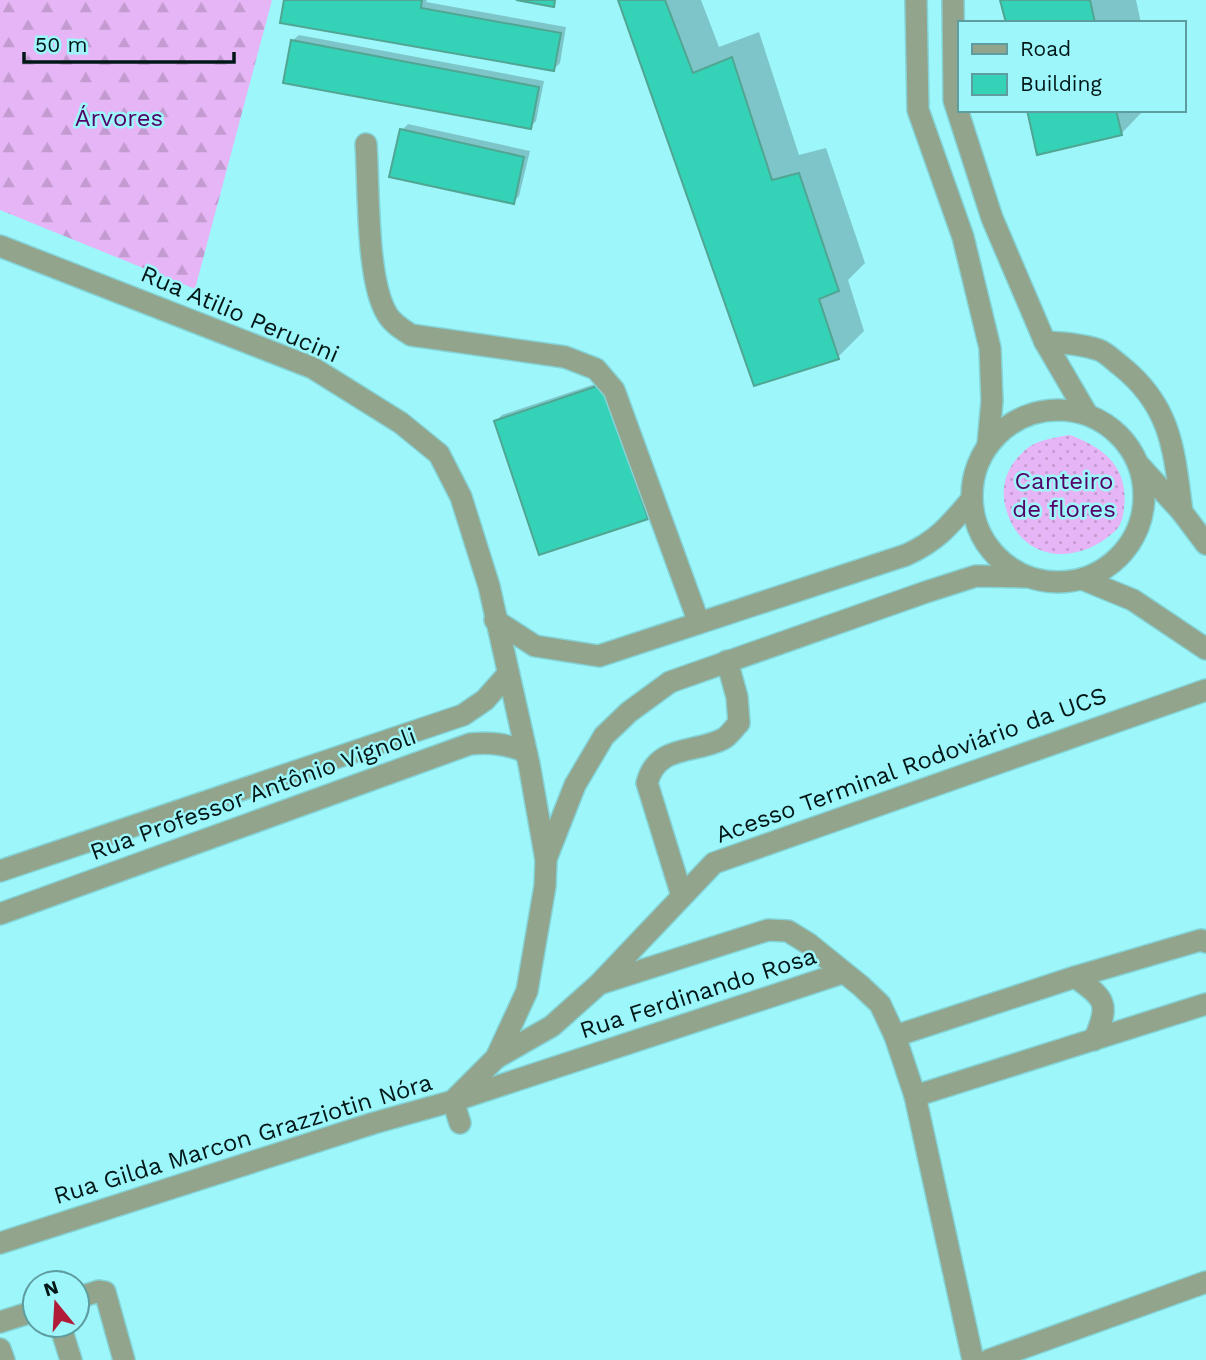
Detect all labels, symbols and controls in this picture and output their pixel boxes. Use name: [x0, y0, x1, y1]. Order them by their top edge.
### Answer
scale bar: [24, 21, 234, 65]
legend: [958, 21, 1185, 112]
text: 50 m: [35, 32, 87, 57]
text: Road: [1020, 36, 1071, 61]
text: Building: [1020, 71, 1102, 96]
park label: Árvores: [75, 104, 163, 132]
street label: Rua Atilio Perucini: [137, 260, 343, 368]
park label: Canteiro de flores: [1012, 467, 1116, 523]
street label: Acesso Terminal Rodoviário da UCS: [712, 681, 1110, 849]
street label: Rua Professor Antônio Vignoli: [86, 722, 420, 866]
street label: Rua Ferdinando Rosa: [576, 942, 820, 1044]
street label: Rua Gilda Marcon Grazziotin Nóra: [50, 1068, 436, 1210]
north arrow: [21, 1269, 91, 1339]
text: N: [41, 1275, 61, 1301]

